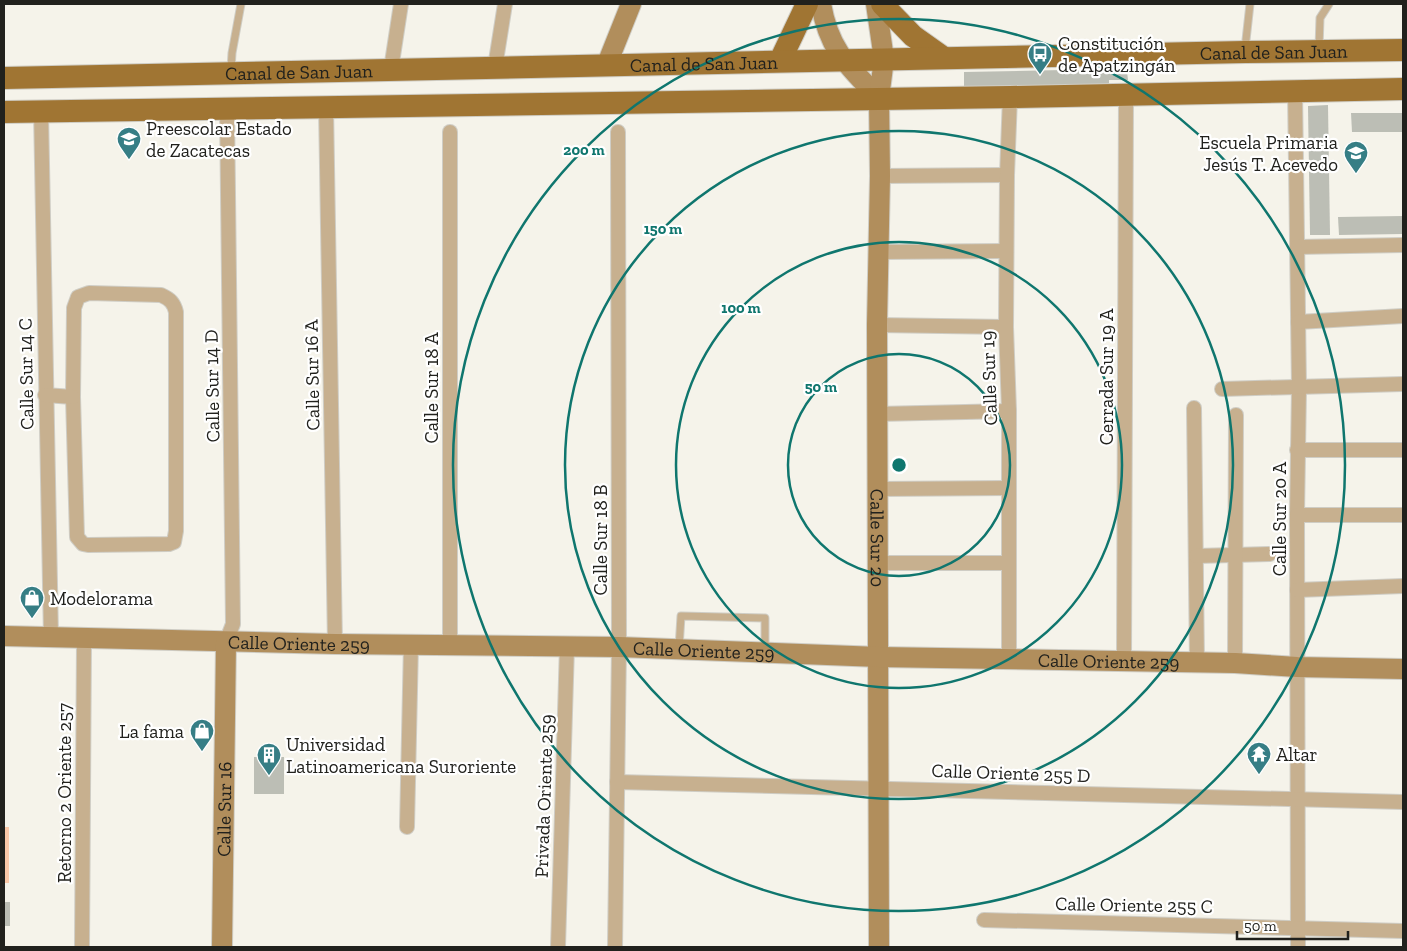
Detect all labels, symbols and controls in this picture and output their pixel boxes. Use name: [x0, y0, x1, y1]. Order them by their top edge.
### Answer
place label: Constitución de Apatzingán: [1058, 32, 1176, 77]
street label: Canal de San Juan: [1200, 39, 1348, 64]
bus stop icon: Constitución de Apatzingán: [1027, 41, 1053, 75]
street label: Canal de San Juan: [630, 50, 778, 76]
street label: Canal de San Juan: [225, 59, 373, 85]
place label: Preescolar Estado de Zacatecas: [146, 117, 292, 162]
school or university icon: Preescolar Estado de Zacatecas: [116, 126, 142, 160]
place label: Escuela Primaria Jesús T. Acevedo: [1199, 131, 1338, 176]
school or university icon: Escuela Primaria Jesús T. Acevedo: [1343, 140, 1369, 174]
text: 200 m: [563, 141, 605, 159]
text: 150 m: [644, 220, 682, 238]
text: 100 m: [721, 299, 761, 317]
street label: Cerrada Sur 19 A: [1095, 308, 1118, 445]
street label: Calle Sur 14 C: [14, 318, 38, 430]
street label: Calle Sur 16 A: [300, 319, 324, 431]
street label: Calle Sur 14 D: [200, 329, 224, 443]
street label: Calle Sur 19: [976, 330, 1002, 426]
street label: Calle Sur 18 A: [420, 332, 443, 444]
text: 50 m: [805, 378, 837, 396]
centre of rings: [890, 456, 908, 474]
street label: Calle Sur 20 A: [1268, 461, 1291, 576]
street label: Calle Sur 18 B: [589, 485, 612, 595]
street label: Calle Sur 20: [866, 489, 889, 587]
shop icon: Modelorama: [19, 585, 45, 619]
place label: Modelorama: [50, 587, 153, 610]
street label: Calle Oriente 259: [228, 630, 370, 656]
street label: Calle Oriente 259: [633, 636, 775, 664]
street label: Calle Oriente 259: [1038, 648, 1180, 674]
street label: Retorno 2 Oriente 257: [53, 703, 76, 883]
street label: Privada Oriente 259: [530, 714, 558, 878]
shop icon: La fama: [189, 718, 215, 752]
place label: La fama: [119, 720, 184, 743]
place label: Universidad Latinoamericana Suroriente: [286, 733, 516, 778]
temple icon: Altar: [1246, 741, 1272, 775]
building icon: Universidad Latinoamericana Suroriente: [256, 742, 282, 776]
place label: Altar: [1276, 743, 1318, 766]
street label: Calle Oriente 255 D: [931, 759, 1091, 787]
street label: Calle Sur 16: [212, 761, 236, 857]
street label: Calle Oriente 255 C: [1055, 892, 1213, 918]
scale bar: [1237, 908, 1348, 940]
text: 50 m: [1244, 917, 1277, 935]

